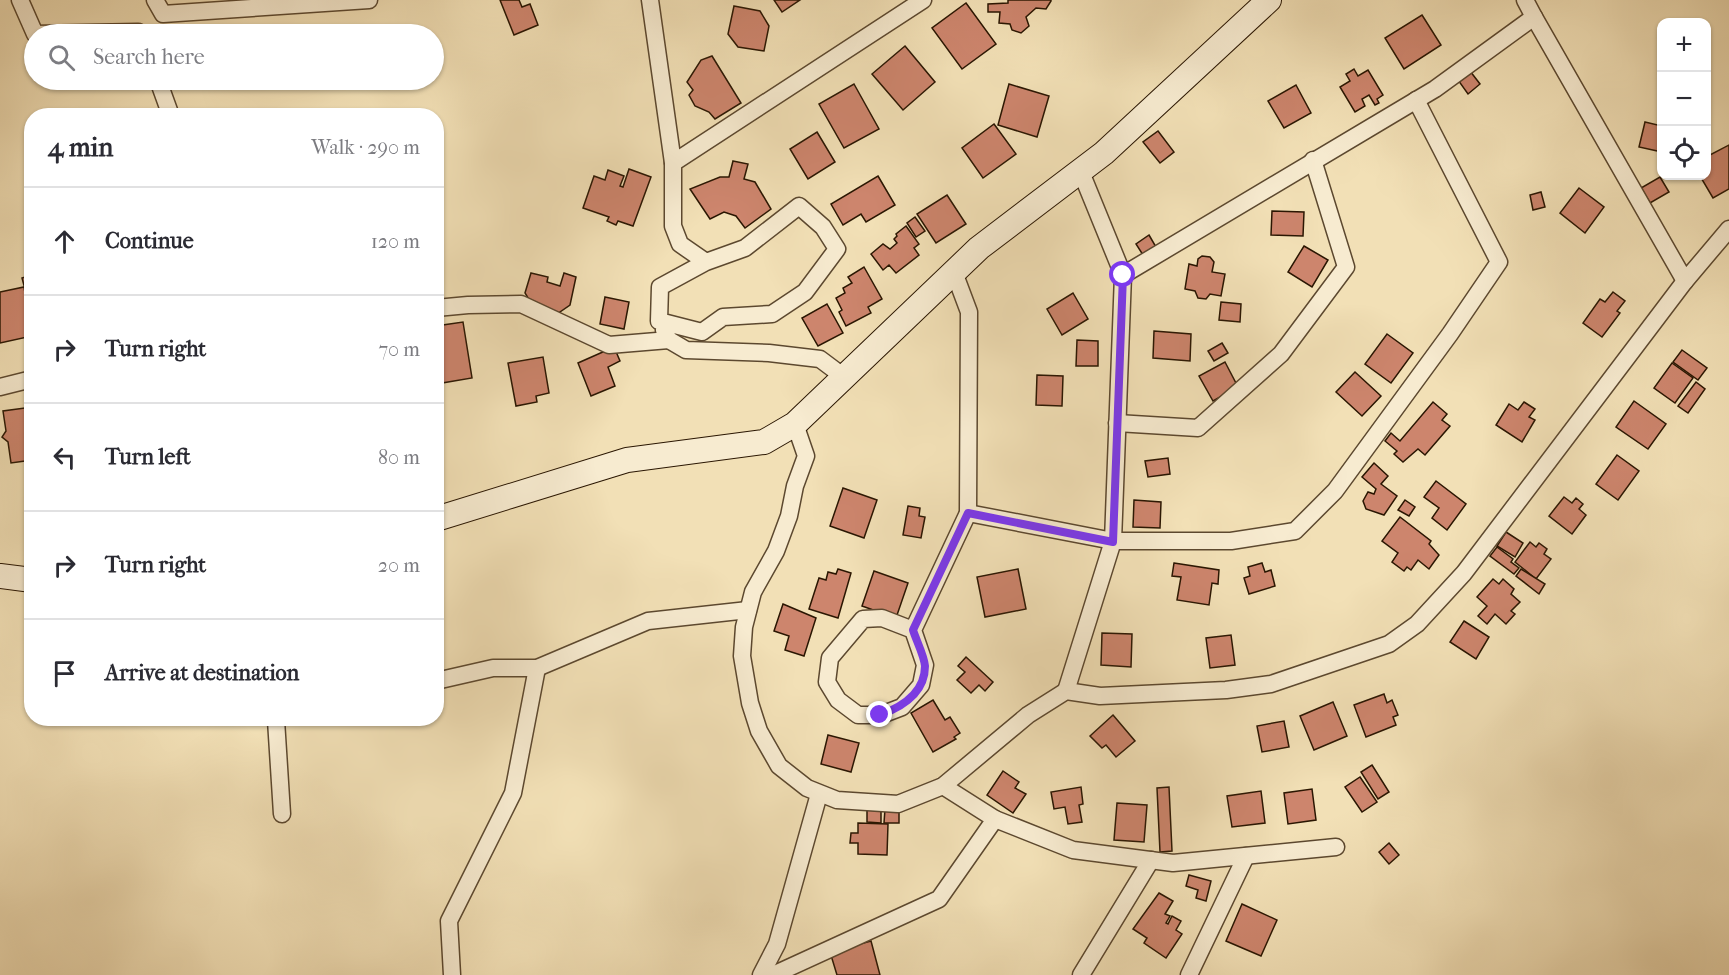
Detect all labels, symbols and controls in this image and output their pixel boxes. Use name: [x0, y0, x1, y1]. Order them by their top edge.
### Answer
map controls: [1657, 18, 1711, 180]
button: +: [1657, 18, 1711, 72]
search box: [24, 24, 444, 90]
icon: search: [45, 41, 78, 74]
text: Search here: [93, 44, 205, 70]
button: −: [1657, 72, 1711, 126]
button: locate: [1657, 126, 1711, 180]
text: 4 min: [48, 132, 113, 163]
text: Walk · 290 m: [311, 136, 420, 159]
icon: ahead: [48, 225, 81, 258]
text: Continue: [105, 228, 194, 254]
text: 120 m: [371, 230, 420, 253]
route start: [1109, 261, 1135, 287]
icon: right: [48, 333, 81, 366]
text: Turn right: [105, 336, 206, 362]
text: 70 m: [378, 338, 420, 361]
icon: left: [48, 441, 81, 474]
text: Turn left: [105, 444, 191, 470]
text: 80 m: [378, 446, 420, 469]
icon: right: [48, 549, 81, 582]
text: Turn right: [105, 552, 206, 578]
text: 20 m: [378, 554, 420, 577]
icon: arrive: [48, 657, 81, 690]
text: Arrive at destination: [105, 660, 299, 686]
route end: [866, 701, 892, 727]

